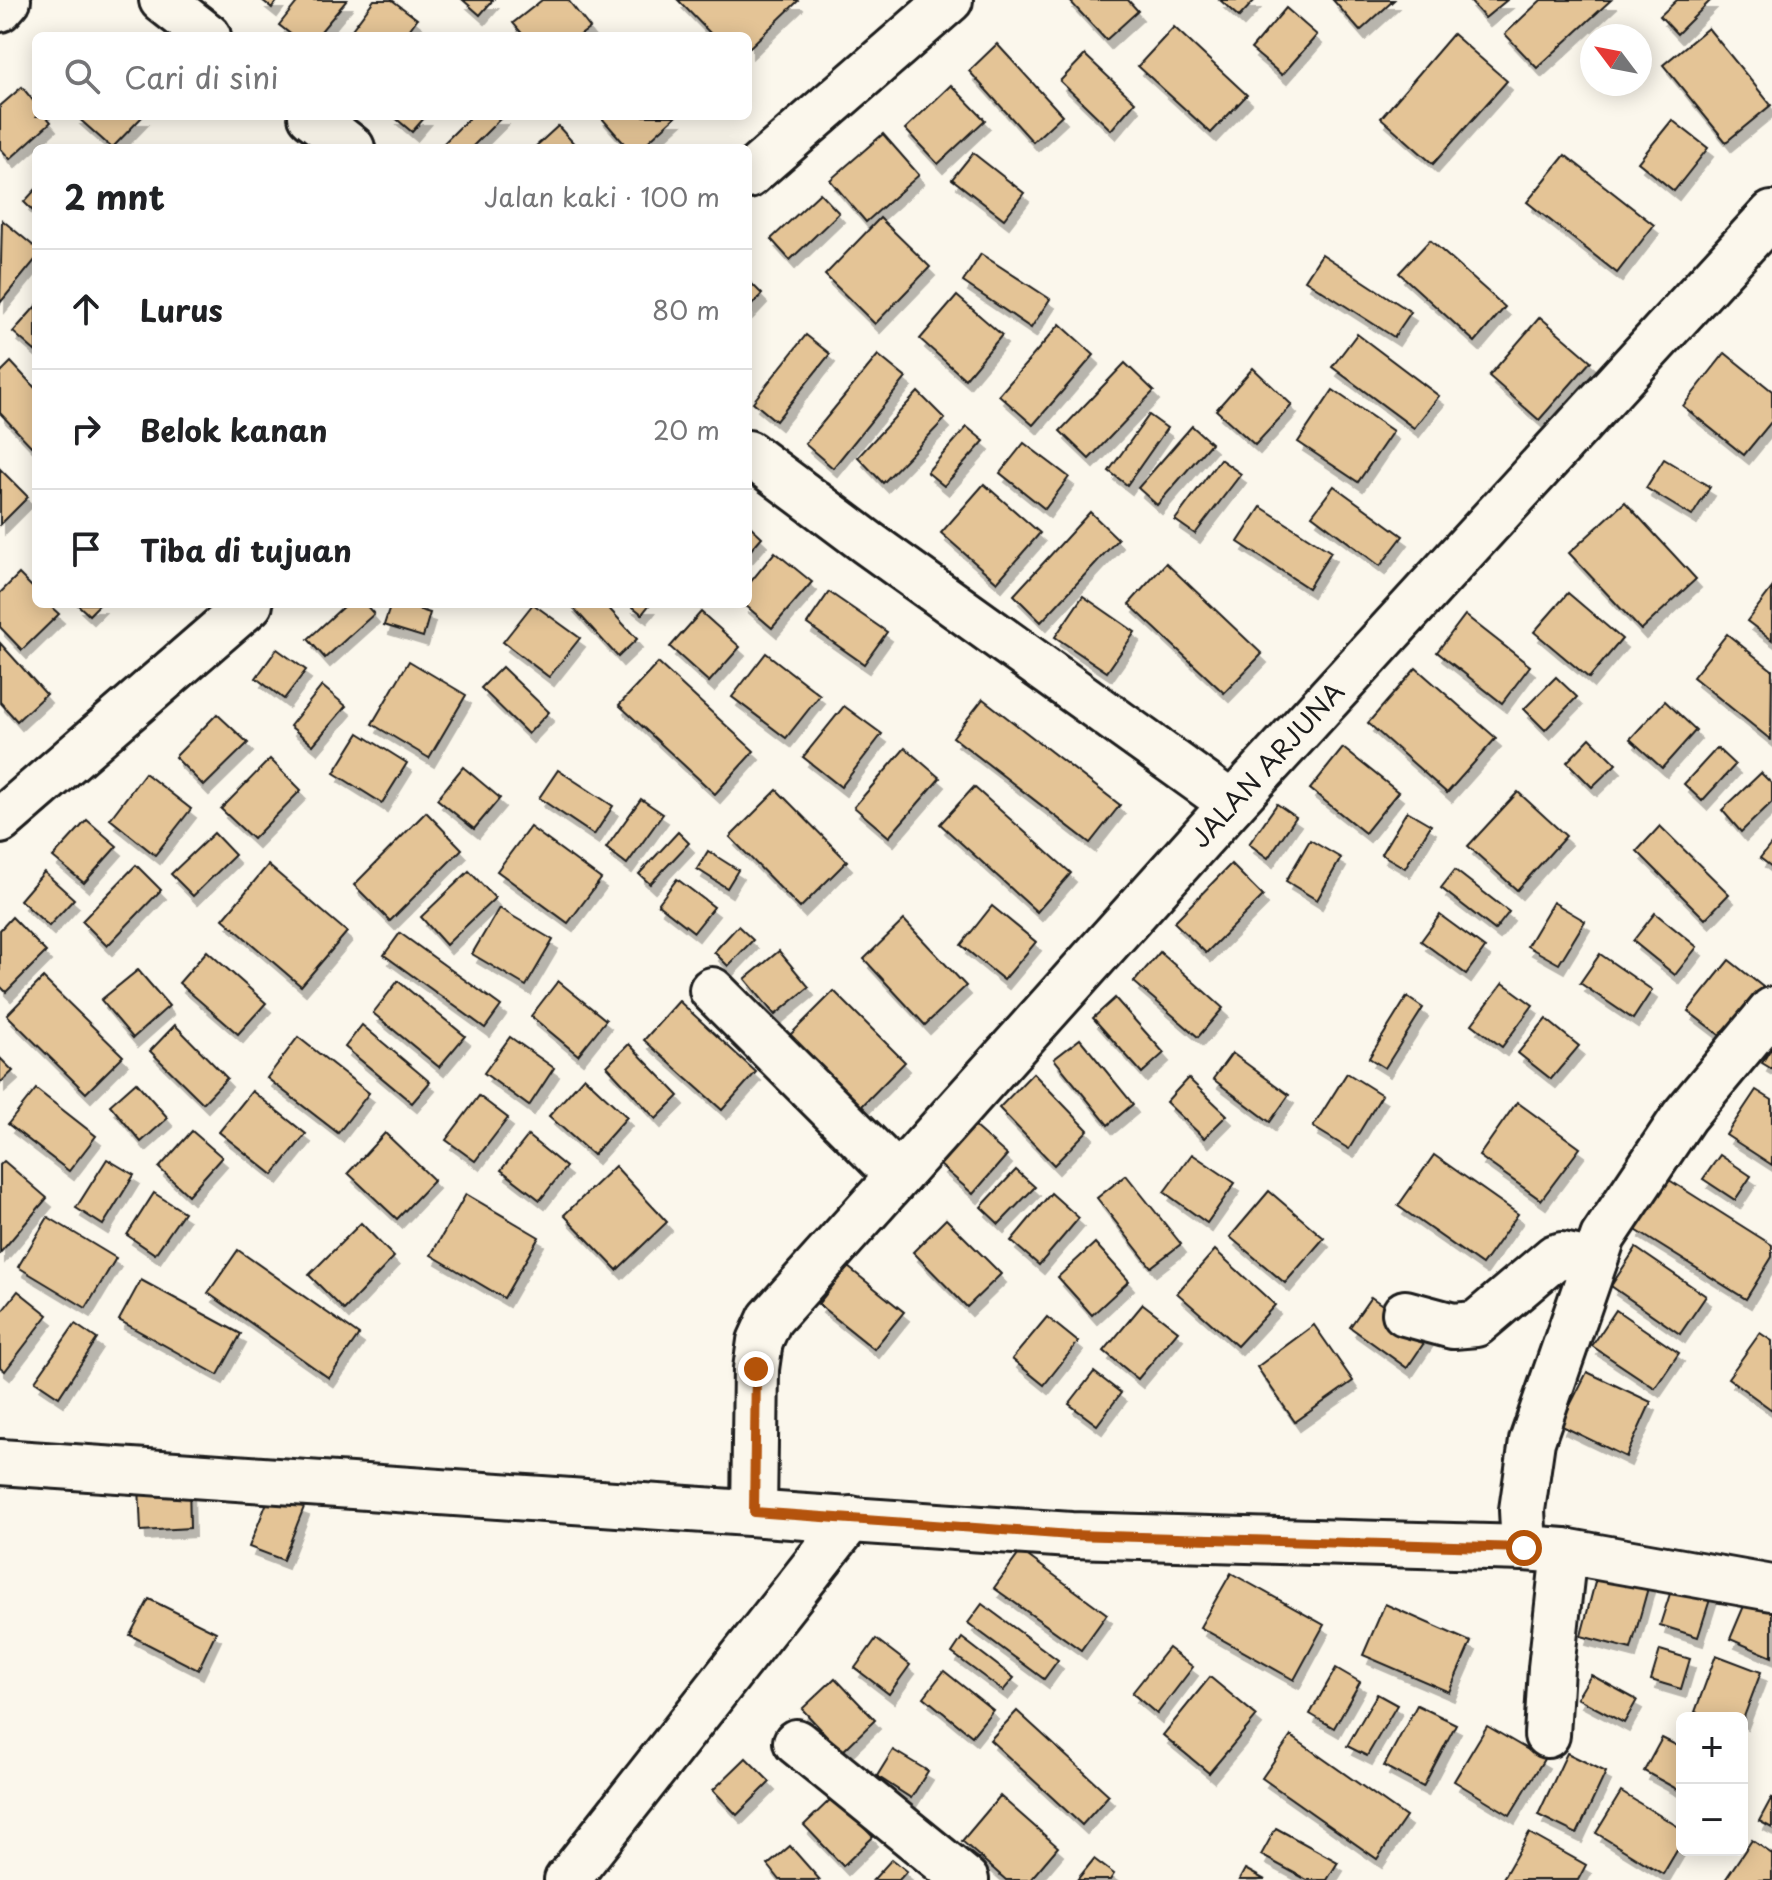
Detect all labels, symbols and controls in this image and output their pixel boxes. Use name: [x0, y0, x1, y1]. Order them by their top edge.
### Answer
north arrow: [1580, 24, 1652, 96]
search box: [32, 32, 752, 120]
icon: search: [60, 54, 104, 98]
text: Cari di sini: [124, 54, 279, 99]
text: 2 mnt: [64, 170, 165, 222]
text: Jalan kaki · 100 m: [484, 177, 720, 216]
icon: ahead: [64, 287, 108, 331]
text: Lurus: [140, 287, 223, 332]
text: 80 m: [652, 290, 720, 329]
icon: right: [64, 407, 108, 451]
text: Belok kanan: [140, 407, 327, 452]
text: 20 m: [653, 410, 720, 449]
icon: arrive: [64, 527, 108, 571]
text: Tiba di tujuan: [140, 527, 352, 572]
street label: JALAN ARJUNA: [1181, 673, 1353, 856]
route end: [738, 1351, 774, 1387]
route start: [1506, 1530, 1542, 1566]
map controls: [1676, 1712, 1748, 1856]
button: +: [1676, 1712, 1748, 1784]
button: −: [1676, 1784, 1748, 1856]

